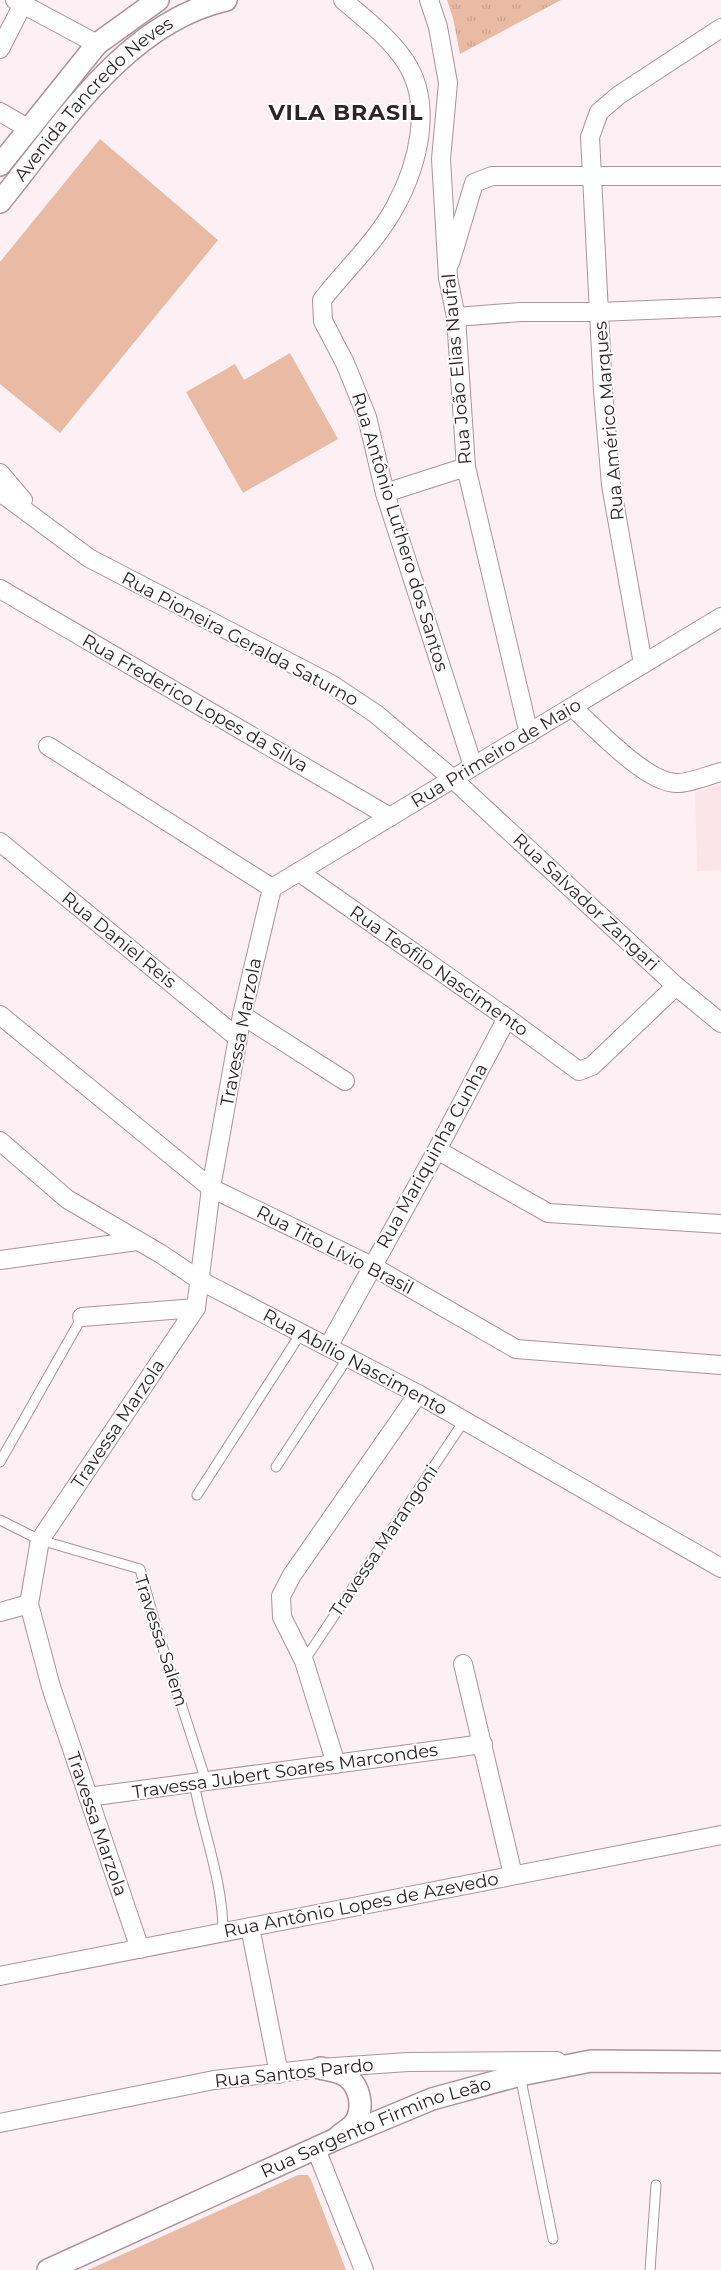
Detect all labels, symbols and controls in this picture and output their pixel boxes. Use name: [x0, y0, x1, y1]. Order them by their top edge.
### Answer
street label: Avenida Tancredo Neves: [10, 12, 177, 186]
district label: VILA BRASIL: [267, 99, 424, 126]
street label: Rua João Elias Naufal: [438, 272, 476, 466]
street label: Rua Américo Marques: [589, 320, 629, 522]
street label: Rua Antônio Luthero dos Santos: [347, 390, 453, 674]
street label: Rua Pioneira Geralda Saturno: [118, 567, 362, 711]
street label: Rua Frederico Lopes da Silva: [78, 629, 312, 777]
street label: Rua Primeiro de Maio: [407, 694, 585, 812]
street label: Rua Salvador Zangari: [508, 829, 664, 975]
street label: Rua Daniel Reis: [57, 887, 181, 993]
street label: Rua Teófilo Nascimento: [345, 901, 533, 1041]
street label: Travessa Marzola: [216, 956, 266, 1108]
street label: Rua Mariquinha Cunha: [372, 1059, 492, 1253]
street label: Rua Tito Lívio Brasil: [253, 1201, 417, 1299]
street label: Rua Abílio Nascimento: [259, 1304, 451, 1420]
street label: Travessa Marzola: [67, 1355, 169, 1493]
street label: Travessa Marangoni: [325, 1461, 443, 1621]
street label: Travessa Salem: [129, 1573, 193, 1709]
street label: Travessa Jubert Soares Marcondes: [131, 1739, 439, 1803]
street label: Travessa Marzola: [62, 1749, 132, 1899]
street label: Rua Antônio Lopes de Azevedo: [222, 1868, 500, 1942]
street label: Rua Santos Pardo: [213, 2054, 375, 2092]
street label: Rua Sargento Firmino Leão: [257, 2072, 493, 2183]

